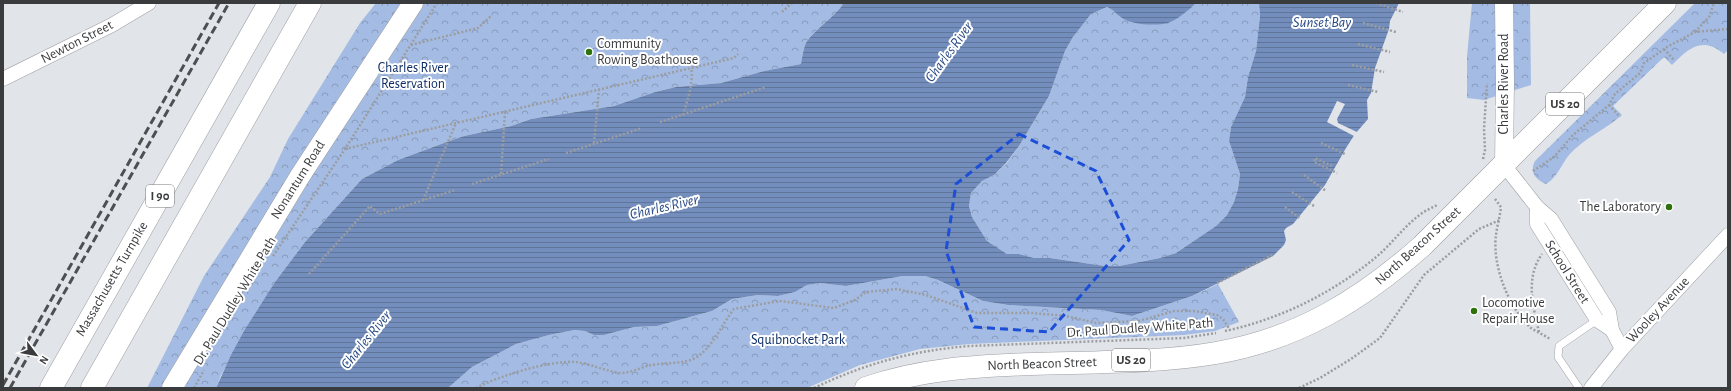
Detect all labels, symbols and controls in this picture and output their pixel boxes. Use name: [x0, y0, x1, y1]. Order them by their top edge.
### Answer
water label: Sunset Bay: [1293, 15, 1352, 30]
street label: Newton Street: [39, 18, 116, 66]
water label: Charles River: [922, 18, 976, 85]
street label: Charles River Road: [1497, 34, 1511, 134]
place label: Community Rowing Boathouse: [597, 37, 698, 67]
marker: Community Rowing Boathouse: [584, 47, 594, 57]
park label: Charles River Reservation: [378, 61, 449, 91]
road number: US 20: [1546, 93, 1584, 115]
street label: Nonantum Road: [268, 138, 328, 222]
road number: I 90: [146, 185, 174, 207]
water label: Charles River: [628, 192, 701, 222]
place label: The Laboratory: [1579, 200, 1661, 214]
marker: The Laboratory: [1664, 202, 1674, 212]
street label: North Beacon Street: [1373, 204, 1464, 288]
street label: Massachusetts Turnpike: [73, 219, 151, 339]
street label: Dr. Paul Dudley White Path: [191, 234, 279, 368]
street label: School Street: [1542, 238, 1592, 306]
street label: Wooley Avenue: [1624, 274, 1692, 346]
place label: Locomotive Repair House: [1482, 296, 1554, 326]
marker: Locomotive Repair House: [1469, 306, 1479, 316]
water label: Charles River: [338, 307, 395, 372]
street label: Dr. Paul Dudley White Path: [1066, 316, 1214, 340]
park label: Squibnocket Park: [751, 333, 846, 347]
north arrow: [16, 335, 56, 375]
road number: US 20: [1112, 349, 1150, 371]
text: N: [37, 354, 51, 366]
street label: North Beacon Street: [987, 355, 1097, 373]

